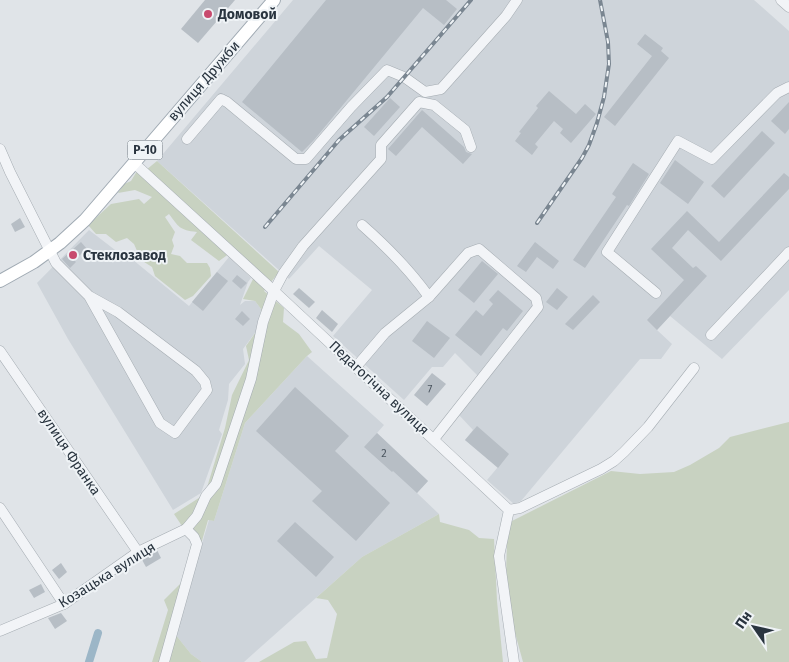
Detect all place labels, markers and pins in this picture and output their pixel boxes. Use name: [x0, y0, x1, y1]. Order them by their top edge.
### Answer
place label: Домовой: [217, 6, 277, 23]
marker: Домовой: [202, 8, 214, 20]
place label: Стеклозавод: [83, 247, 166, 264]
marker: Стеклозавод: [67, 249, 79, 261]

